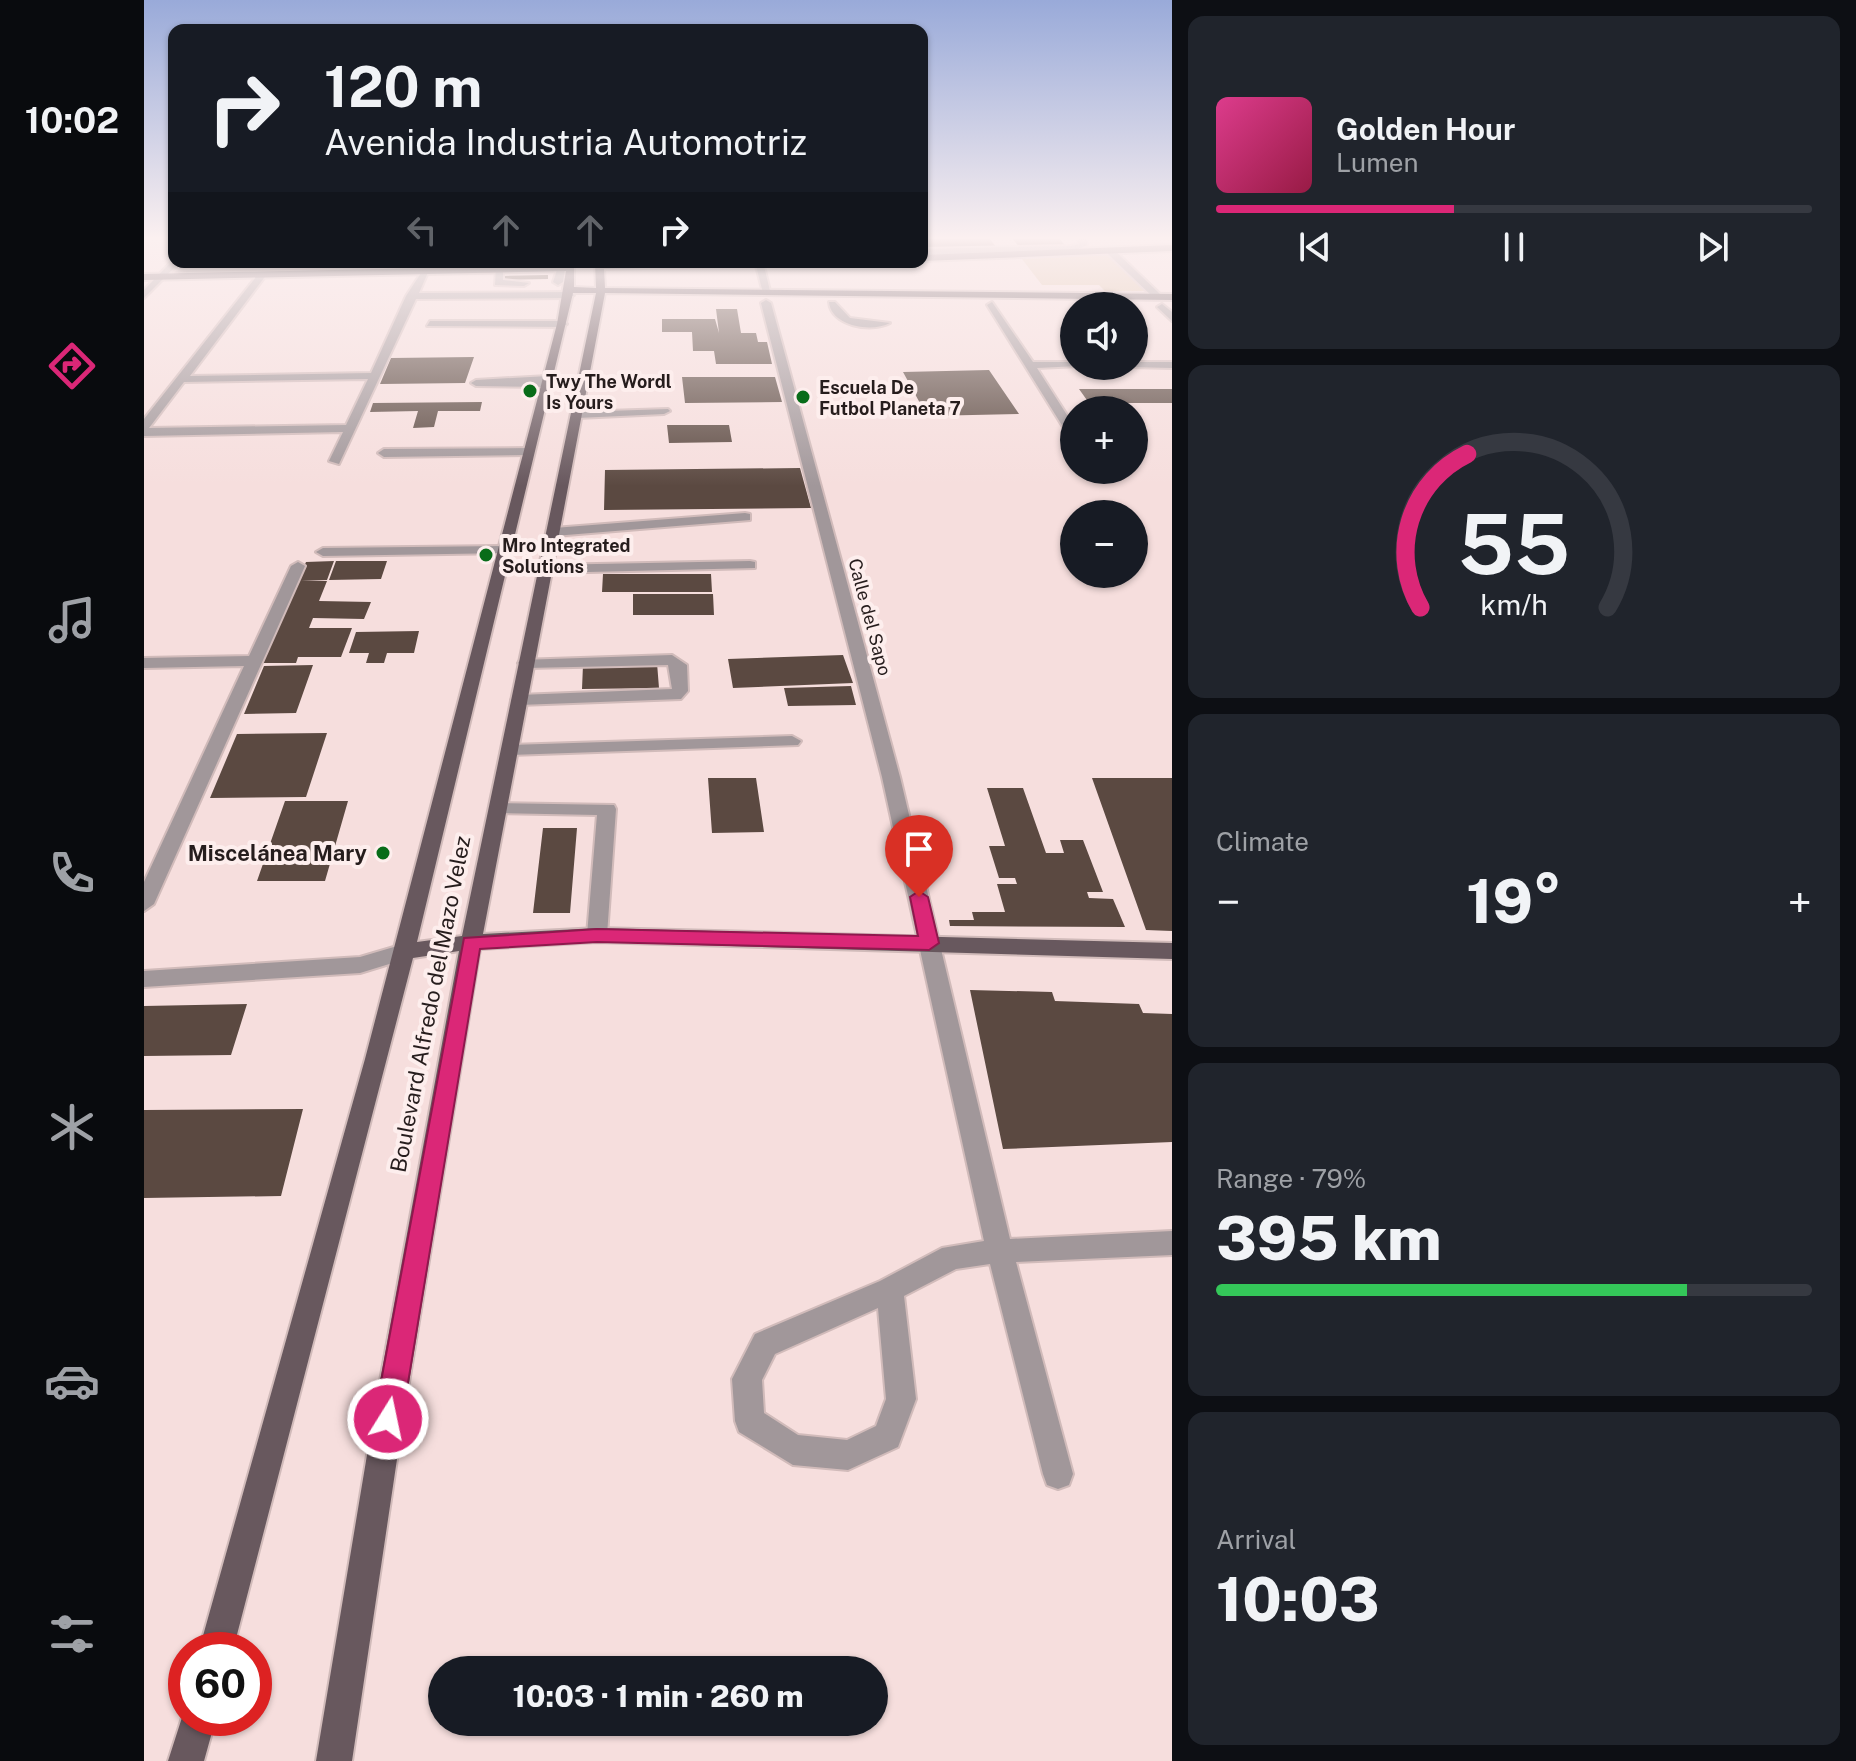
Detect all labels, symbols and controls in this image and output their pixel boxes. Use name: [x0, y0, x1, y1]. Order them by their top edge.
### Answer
text: 120 m: [324, 54, 482, 120]
icon: right: [192, 56, 296, 160]
text: 10:02: [25, 99, 119, 141]
text: Golden Hour: [1336, 111, 1515, 147]
text: Avenida Industria Automotriz: [324, 121, 807, 163]
text: Lumen: [1336, 147, 1419, 178]
icon: left: [400, 208, 444, 252]
icon: ahead: [484, 208, 528, 252]
icon: ahead: [568, 208, 612, 252]
icon: right: [652, 208, 696, 252]
icon: previous: [1293, 225, 1337, 269]
icon: pause: [1492, 225, 1536, 269]
icon: next: [1691, 225, 1735, 269]
map controls: [1060, 292, 1148, 588]
button: sound: [1060, 292, 1148, 380]
icon: directions: [44, 338, 100, 394]
place label: Twy The Wordl Is Yours: [546, 371, 672, 413]
place label: Escuela De Futbol Planeta 7: [819, 377, 961, 419]
marker: Twy The Wordl Is Yours: [521, 382, 539, 400]
marker: Escuela De Futbol Planeta 7: [794, 388, 812, 406]
button: +: [1060, 396, 1148, 484]
text: 55: [1458, 494, 1570, 592]
button: −: [1060, 500, 1148, 588]
place label: Mro Integrated Solutions: [502, 535, 631, 577]
marker: Mro Integrated Solutions: [477, 546, 495, 564]
street label: Calle del Sapo: [844, 556, 896, 678]
text: km/h: [1480, 588, 1548, 621]
icon: music: [44, 592, 100, 648]
pin: [885, 815, 953, 897]
text: Climate: [1216, 826, 1309, 857]
icon: arrive: [897, 827, 941, 871]
street label: Boulevard Alfredo del Mazo Velez: [385, 834, 475, 1174]
place label: Miscelánea Mary: [188, 840, 368, 866]
marker: Miscelánea Mary: [374, 844, 392, 862]
icon: phone: [44, 845, 100, 901]
text: 19°: [1466, 866, 1562, 937]
text: −: [1216, 876, 1240, 928]
text: +: [1788, 876, 1812, 928]
icon: climate: [44, 1099, 100, 1155]
text: Range · 79%: [1216, 1163, 1366, 1194]
text: 395 km: [1216, 1203, 1442, 1274]
icon: car: [44, 1353, 100, 1409]
position arrow: [346, 1377, 430, 1461]
text: Arrival: [1216, 1524, 1296, 1555]
text: 10:03: [1216, 1564, 1380, 1635]
icon: filters: [44, 1606, 100, 1662]
speed limit sign: 60: [168, 1632, 272, 1736]
text: 10:03 · 1 min · 260 m: [513, 1678, 803, 1714]

